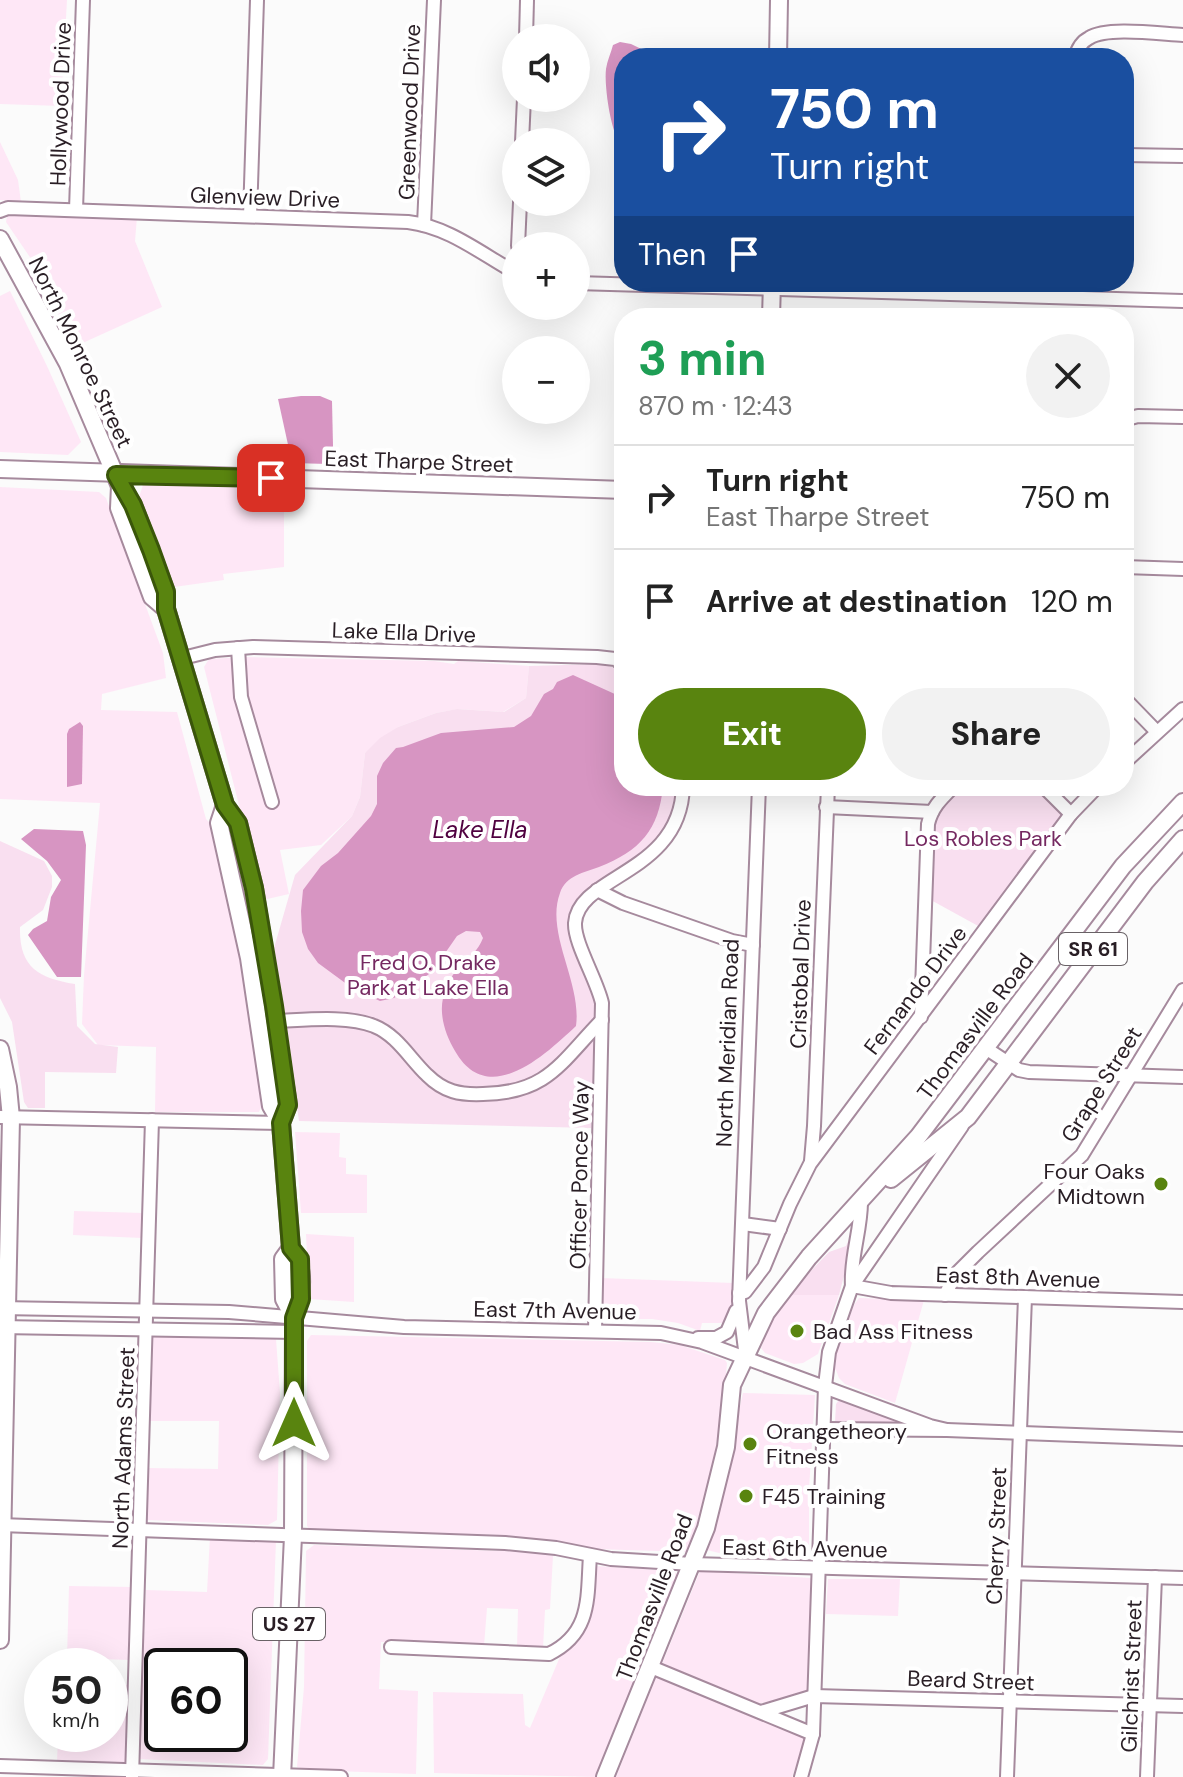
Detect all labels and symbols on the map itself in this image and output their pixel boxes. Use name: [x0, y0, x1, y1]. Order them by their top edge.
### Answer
street label: Hollywood Drive: [43, 21, 78, 187]
street label: Greenwood Drive: [392, 23, 427, 201]
street label: Glenview Drive: [189, 180, 341, 215]
street label: North Monroe Street: [22, 252, 139, 453]
pin: [237, 444, 305, 512]
street label: East Tharpe Street: [324, 444, 514, 479]
street label: Lake Ella Drive: [331, 615, 477, 650]
water label: Lake Ella: [432, 814, 528, 845]
park label: Los Robles Park: [904, 824, 1062, 853]
street label: Cristobal Drive: [783, 899, 818, 1049]
street label: Fernando Drive: [857, 920, 973, 1061]
road number: SR 61: [1059, 933, 1127, 965]
street label: North Meridian Road: [709, 938, 746, 1148]
street label: Thomasville Road: [911, 947, 1040, 1105]
park label: Fred O. Drake Park at Lake Ella: [347, 948, 509, 1002]
street label: Grape Street: [1054, 1021, 1149, 1148]
street label: Officer Ponce Way: [563, 1080, 596, 1270]
place label: Four Oaks Midtown: [1044, 1157, 1145, 1211]
marker: Four Oaks Midtown: [1152, 1175, 1170, 1193]
street label: East 8th Avenue: [935, 1260, 1101, 1295]
street label: East 7th Avenue: [473, 1295, 637, 1326]
place label: Bad Ass Fitness: [813, 1317, 973, 1346]
marker: Bad Ass Fitness: [788, 1322, 806, 1340]
street label: North Adams Street: [105, 1347, 142, 1550]
position arrow: [252, 1381, 336, 1465]
place label: Orangetheory Fitness: [766, 1417, 907, 1471]
marker: Orangetheory Fitness: [741, 1435, 759, 1453]
street label: Cherry Street: [980, 1467, 1013, 1605]
place label: F45 Training: [762, 1482, 886, 1511]
marker: F45 Training: [737, 1487, 755, 1505]
street label: Thomasville Road: [609, 1510, 700, 1685]
street label: East 6th Avenue: [722, 1533, 888, 1564]
street label: Gilchrist Street: [1114, 1599, 1149, 1753]
road number: US 27: [253, 1608, 325, 1640]
speed limit sign: 60: [144, 1648, 248, 1752]
street label: Beard Street: [907, 1664, 1035, 1697]

